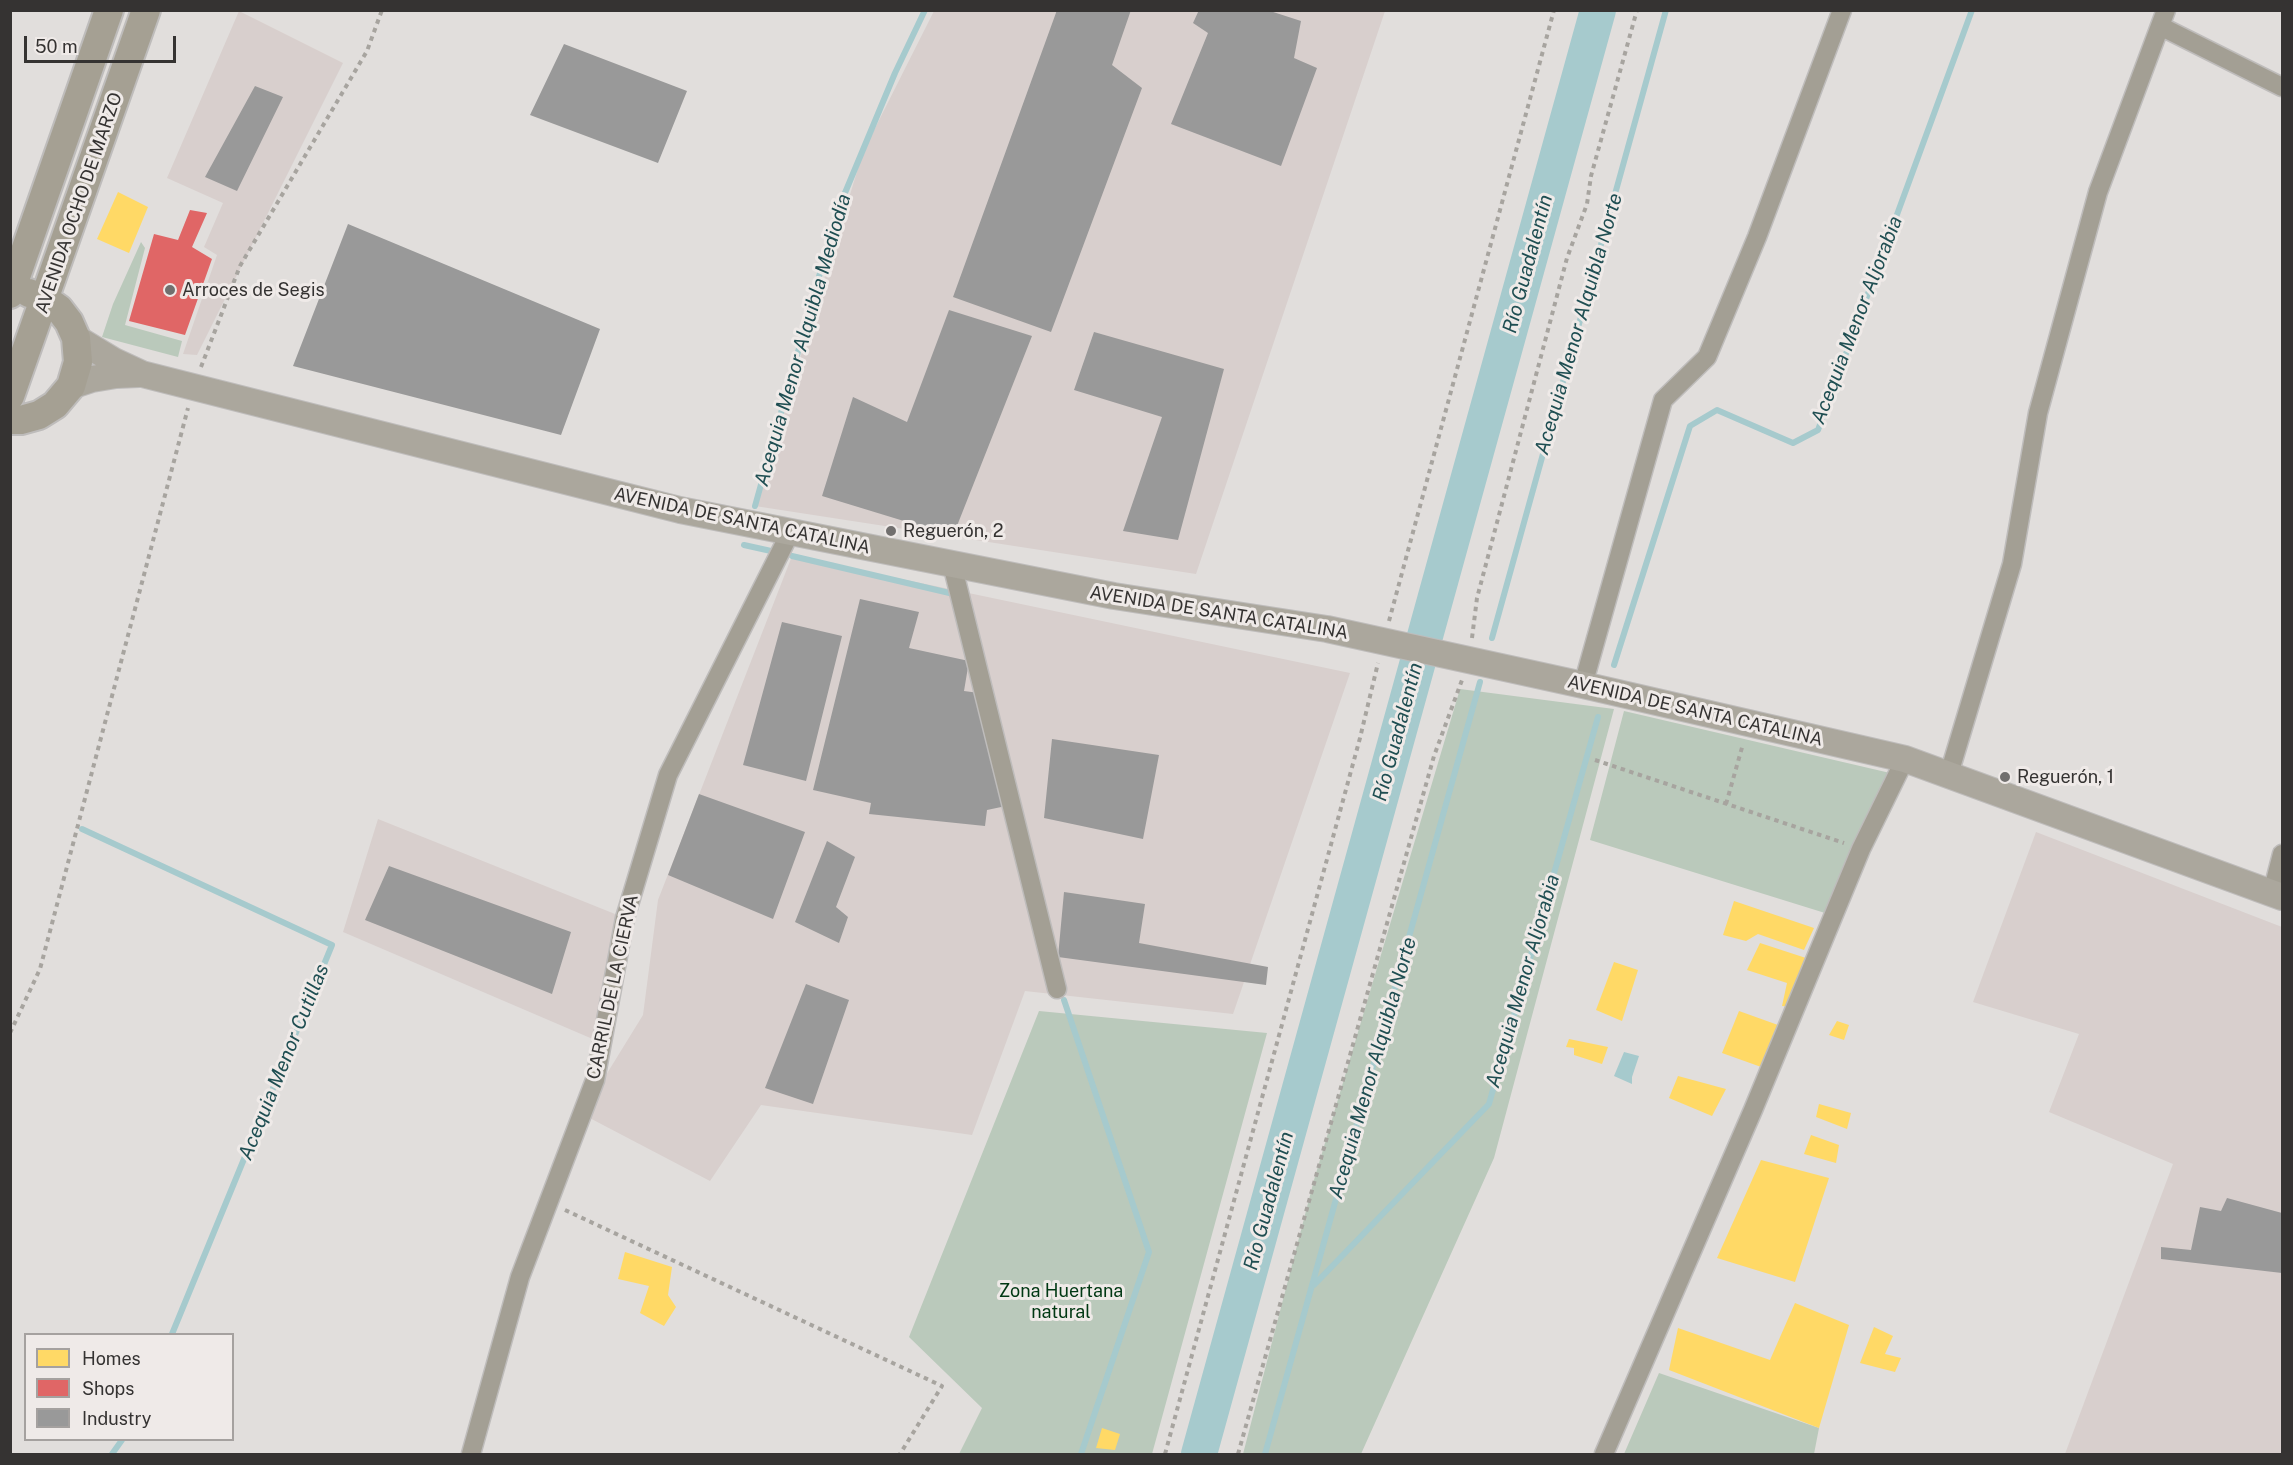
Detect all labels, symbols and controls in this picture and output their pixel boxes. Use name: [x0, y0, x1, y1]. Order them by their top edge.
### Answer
scale bar: [27, 24, 178, 62]
text: 50 m: [35, 36, 78, 57]
street label: AVENIDA OCHO DE MARZO: [31, 90, 127, 316]
water label: Acequia Menor Alquibla Mediodía: [750, 191, 856, 489]
water label: Acequia Menor Alquibla Norte: [1530, 191, 1628, 457]
water label: Río Guadalentín: [1498, 192, 1558, 336]
water label: Acequia Menor Aljorabia: [1806, 213, 1908, 427]
place label: Arroces de Segis: [182, 279, 325, 301]
marker: Arroces de Segis: [163, 283, 177, 297]
street label: AVENIDA DE SANTA CATALINA: [612, 483, 872, 559]
place label: Reguerón, 2: [903, 520, 1004, 542]
marker: Reguerón, 2: [884, 524, 898, 538]
street label: AVENIDA DE SANTA CATALINA: [1088, 582, 1350, 644]
water label: Río Guadalentín: [1368, 660, 1428, 804]
street label: AVENIDA DE SANTA CATALINA: [1565, 671, 1825, 751]
place label: Reguerón, 1: [2017, 766, 2114, 788]
marker: Reguerón, 1: [1998, 770, 2012, 784]
water label: Acequia Menor Aljorabia: [1481, 872, 1565, 1090]
street label: CARRIL DE LA CIERVA: [583, 893, 643, 1081]
water label: Acequia Menor Alquibla Norte: [1324, 935, 1422, 1201]
water label: Acequia Menor Cutillas: [234, 961, 334, 1163]
water label: Río Guadalentín: [1239, 1129, 1299, 1273]
park label: Zona Huertana natural: [999, 1280, 1123, 1322]
legend: [24, 1333, 234, 1441]
text: Homes: [82, 1348, 141, 1369]
text: Shops: [82, 1378, 134, 1399]
text: Industry: [82, 1408, 151, 1429]

